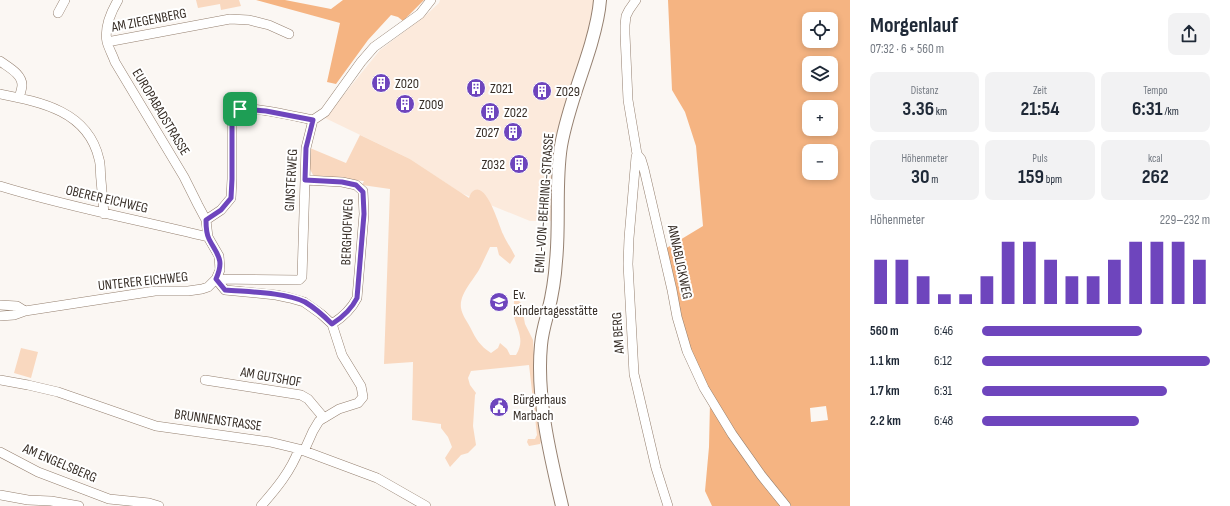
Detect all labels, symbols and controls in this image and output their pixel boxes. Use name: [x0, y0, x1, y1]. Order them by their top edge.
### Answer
street label: AM ZIEGENBERG: [109, 4, 188, 36]
map controls: [802, 12, 838, 180]
button: locate: [802, 12, 838, 48]
text: Morgenlauf: [870, 12, 958, 39]
button: share: [1168, 13, 1210, 55]
text: 07:32 · 6 × 560 m: [870, 41, 944, 57]
button: layers: [802, 56, 838, 92]
street label: EUROPABADSTRASSE: [128, 66, 194, 159]
building icon: Z020: [370, 72, 392, 94]
place label: Z020: [395, 75, 419, 92]
building icon: Z021: [465, 77, 487, 99]
place label: Z021: [490, 80, 513, 97]
building icon: Z029: [531, 80, 553, 102]
place label: Z029: [556, 83, 580, 100]
text: Distanz: [911, 84, 938, 97]
text: Zeit: [1033, 84, 1047, 97]
text: Tempo: [1143, 84, 1168, 97]
pin: [223, 92, 257, 126]
building icon: Z009: [394, 93, 416, 115]
place label: Z009: [419, 96, 443, 113]
text: 3.36: [902, 97, 934, 121]
text: 21:54: [1020, 97, 1060, 121]
text: 6:31: [1132, 97, 1163, 121]
icon: arrive: [229, 98, 251, 120]
button: +: [802, 100, 838, 136]
building icon: Z022: [479, 101, 501, 123]
place label: Z022: [504, 104, 528, 121]
text: km: [934, 105, 947, 118]
text: /km: [1163, 105, 1179, 118]
building icon: Z027: [502, 121, 524, 143]
place label: Z027: [476, 124, 499, 141]
street label: EMIL-VON-BEHRING-STRASSE: [531, 132, 557, 274]
button: −: [802, 144, 838, 180]
street label: GINSTERWEG: [281, 148, 301, 212]
text: Höhenmeter: [902, 152, 948, 165]
text: Puls: [1032, 152, 1048, 165]
text: kcal: [1148, 152, 1163, 165]
building icon: Z032: [508, 153, 530, 175]
place label: Z032: [481, 156, 505, 173]
text: 30: [911, 165, 930, 189]
text: 159: [1018, 165, 1044, 189]
text: 262: [1142, 165, 1169, 189]
text: m: [930, 173, 938, 186]
text: bpm: [1044, 173, 1062, 186]
street label: OBERER EICHWEG: [64, 181, 150, 217]
street label: BERGHOFWEG: [337, 198, 357, 266]
text: Höhenmeter: [870, 212, 925, 228]
text: 229–232 m: [1160, 212, 1210, 228]
street label: ANNABLICKWEG: [664, 222, 696, 301]
street label: UNTERER EICHWEG: [97, 268, 189, 294]
place label: Ev. Kindertagesstätte: [513, 286, 598, 319]
school or university icon: Ev. Kindertagesstätte: [488, 291, 510, 313]
street label: AM BERG: [608, 311, 628, 356]
text: 560 m: [870, 323, 899, 339]
text: 6:46: [934, 323, 953, 339]
text: 1.1 km: [870, 353, 900, 369]
text: 6:12: [934, 353, 952, 369]
street label: AM GUTSHOF: [238, 363, 303, 391]
text: 1.7 km: [870, 383, 900, 399]
text: 6:31: [934, 383, 952, 399]
place label: Bürgerhaus Marbach: [513, 391, 566, 424]
public building icon: Bürgerhaus Marbach: [488, 396, 510, 418]
street label: BRUNNENSTRASSE: [173, 405, 263, 435]
text: 2.2 km: [870, 413, 901, 429]
text: 6:48: [934, 413, 953, 429]
street label: AM ENGELSBERG: [20, 439, 100, 486]

